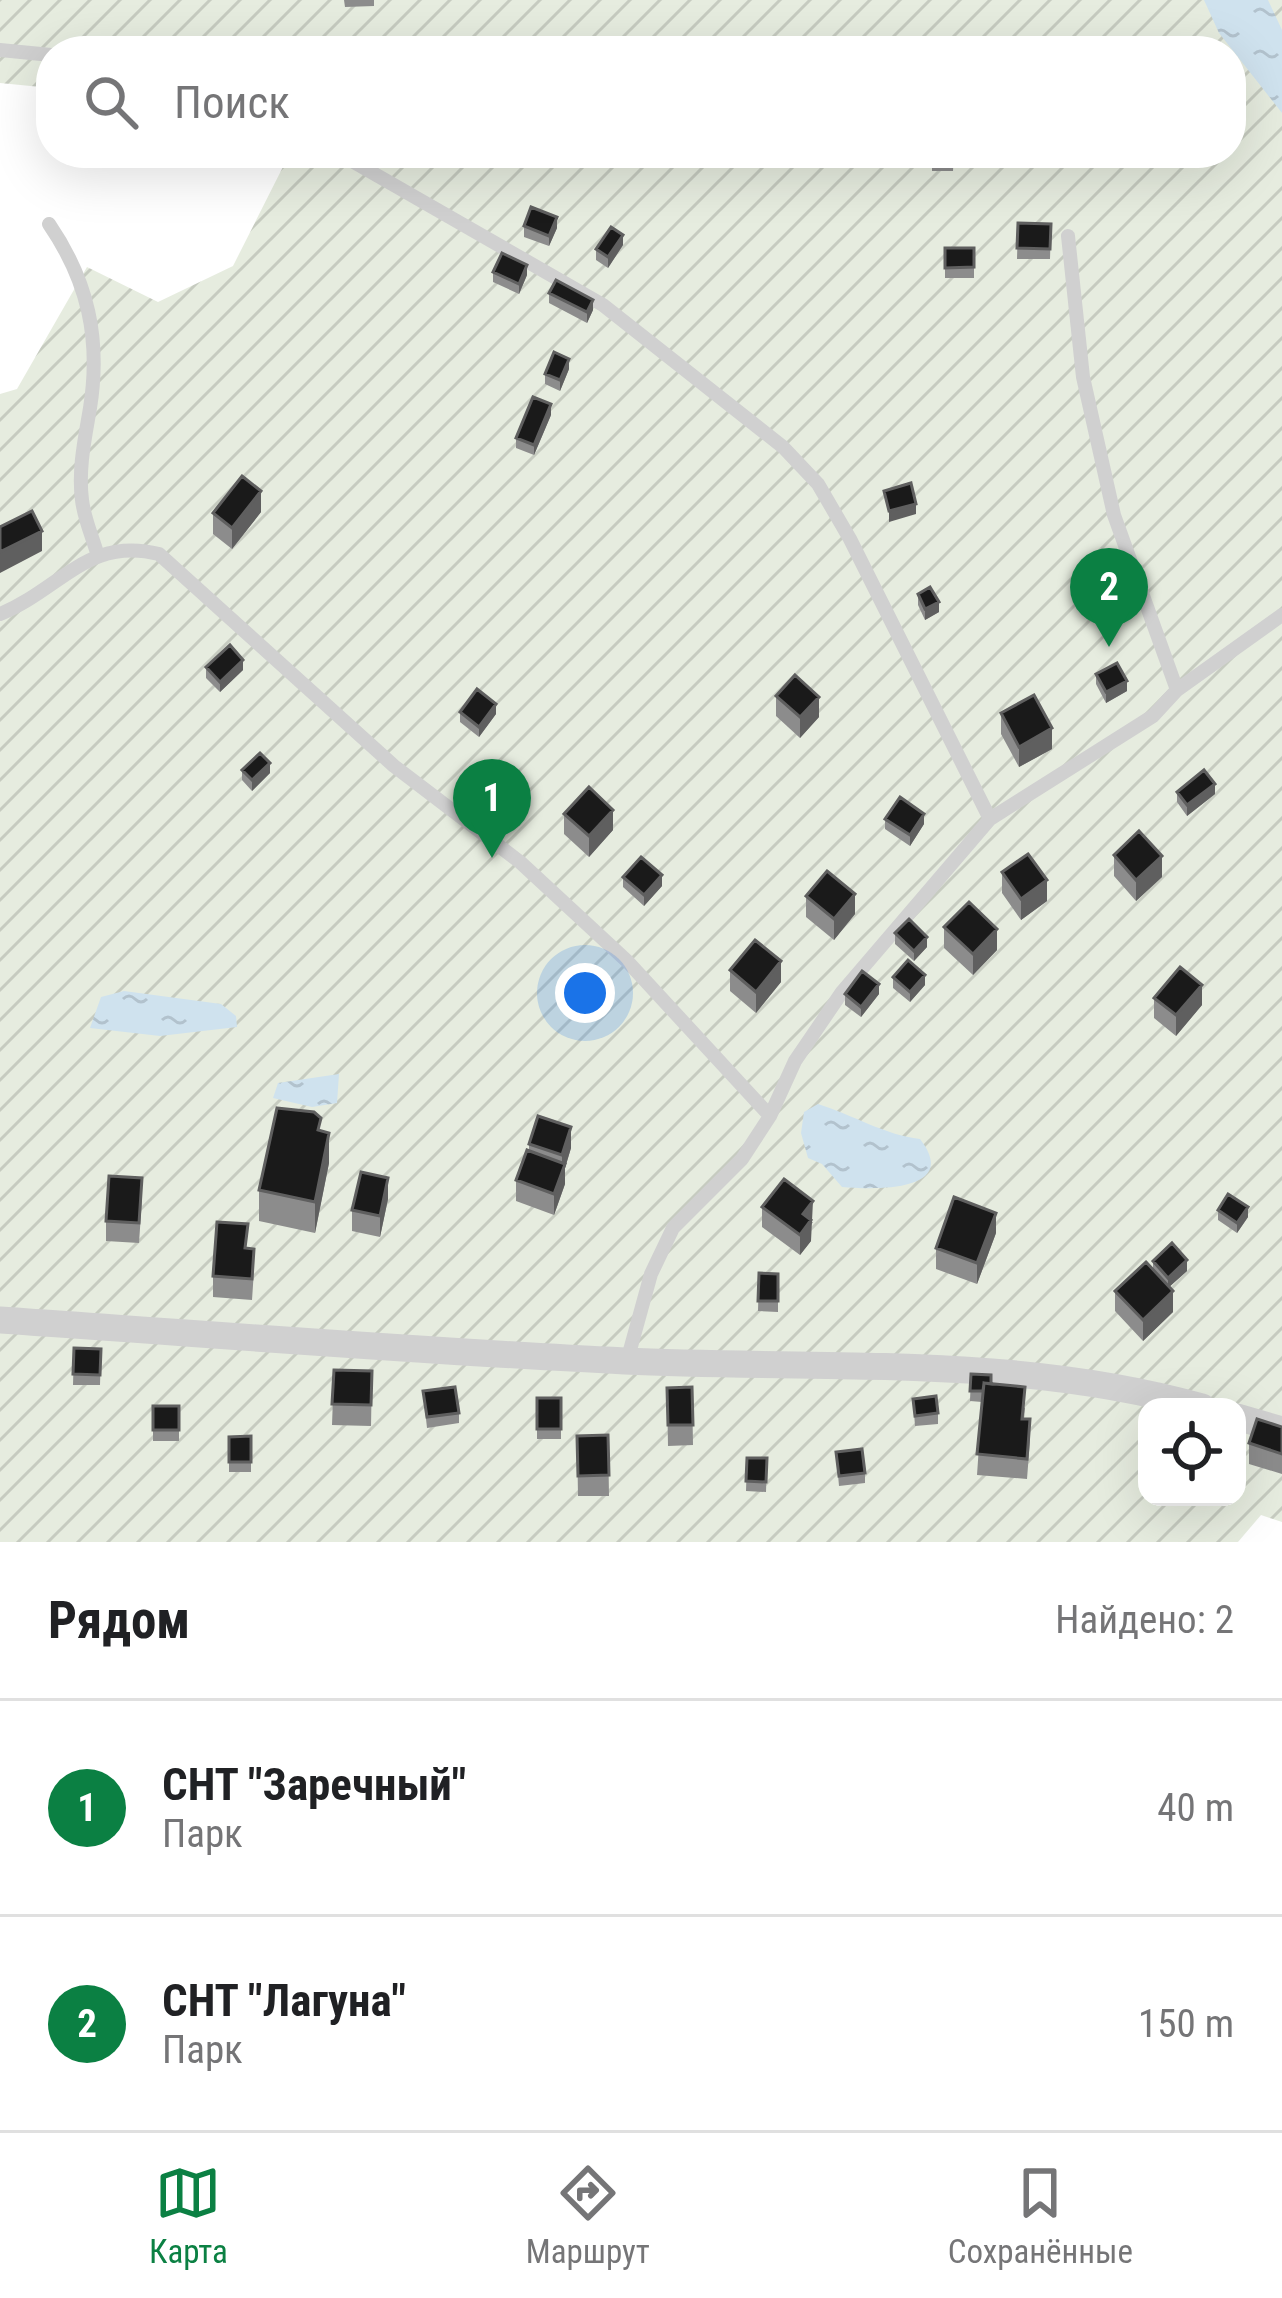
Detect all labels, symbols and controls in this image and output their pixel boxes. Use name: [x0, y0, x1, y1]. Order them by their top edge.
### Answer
search box: [36, 36, 1246, 168]
icon: search: [78, 69, 144, 135]
text: Поиск: [174, 76, 290, 129]
pin: 2: [1070, 548, 1148, 647]
pin: 1: [453, 759, 531, 858]
your location: [555, 963, 615, 1023]
map controls: [1138, 1398, 1246, 1506]
button: locate: [1138, 1398, 1246, 1506]
text: Рядом: [48, 1591, 190, 1650]
text: Найдено: 2: [1055, 1597, 1234, 1643]
text: СНТ "Заречный": [162, 1758, 466, 1811]
text: 1: [77, 1785, 97, 1831]
text: 40 m: [1157, 1785, 1234, 1831]
text: Парк: [162, 1811, 243, 1857]
text: СНТ "Лагуна": [162, 1974, 406, 2027]
text: 2: [77, 2001, 97, 2047]
text: 150 m: [1138, 2001, 1234, 2047]
text: Парк: [162, 2027, 243, 2073]
tab: Карта: [149, 2160, 228, 2271]
tab: Маршрут: [526, 2160, 650, 2271]
tab: Сохранённые: [948, 2160, 1133, 2271]

